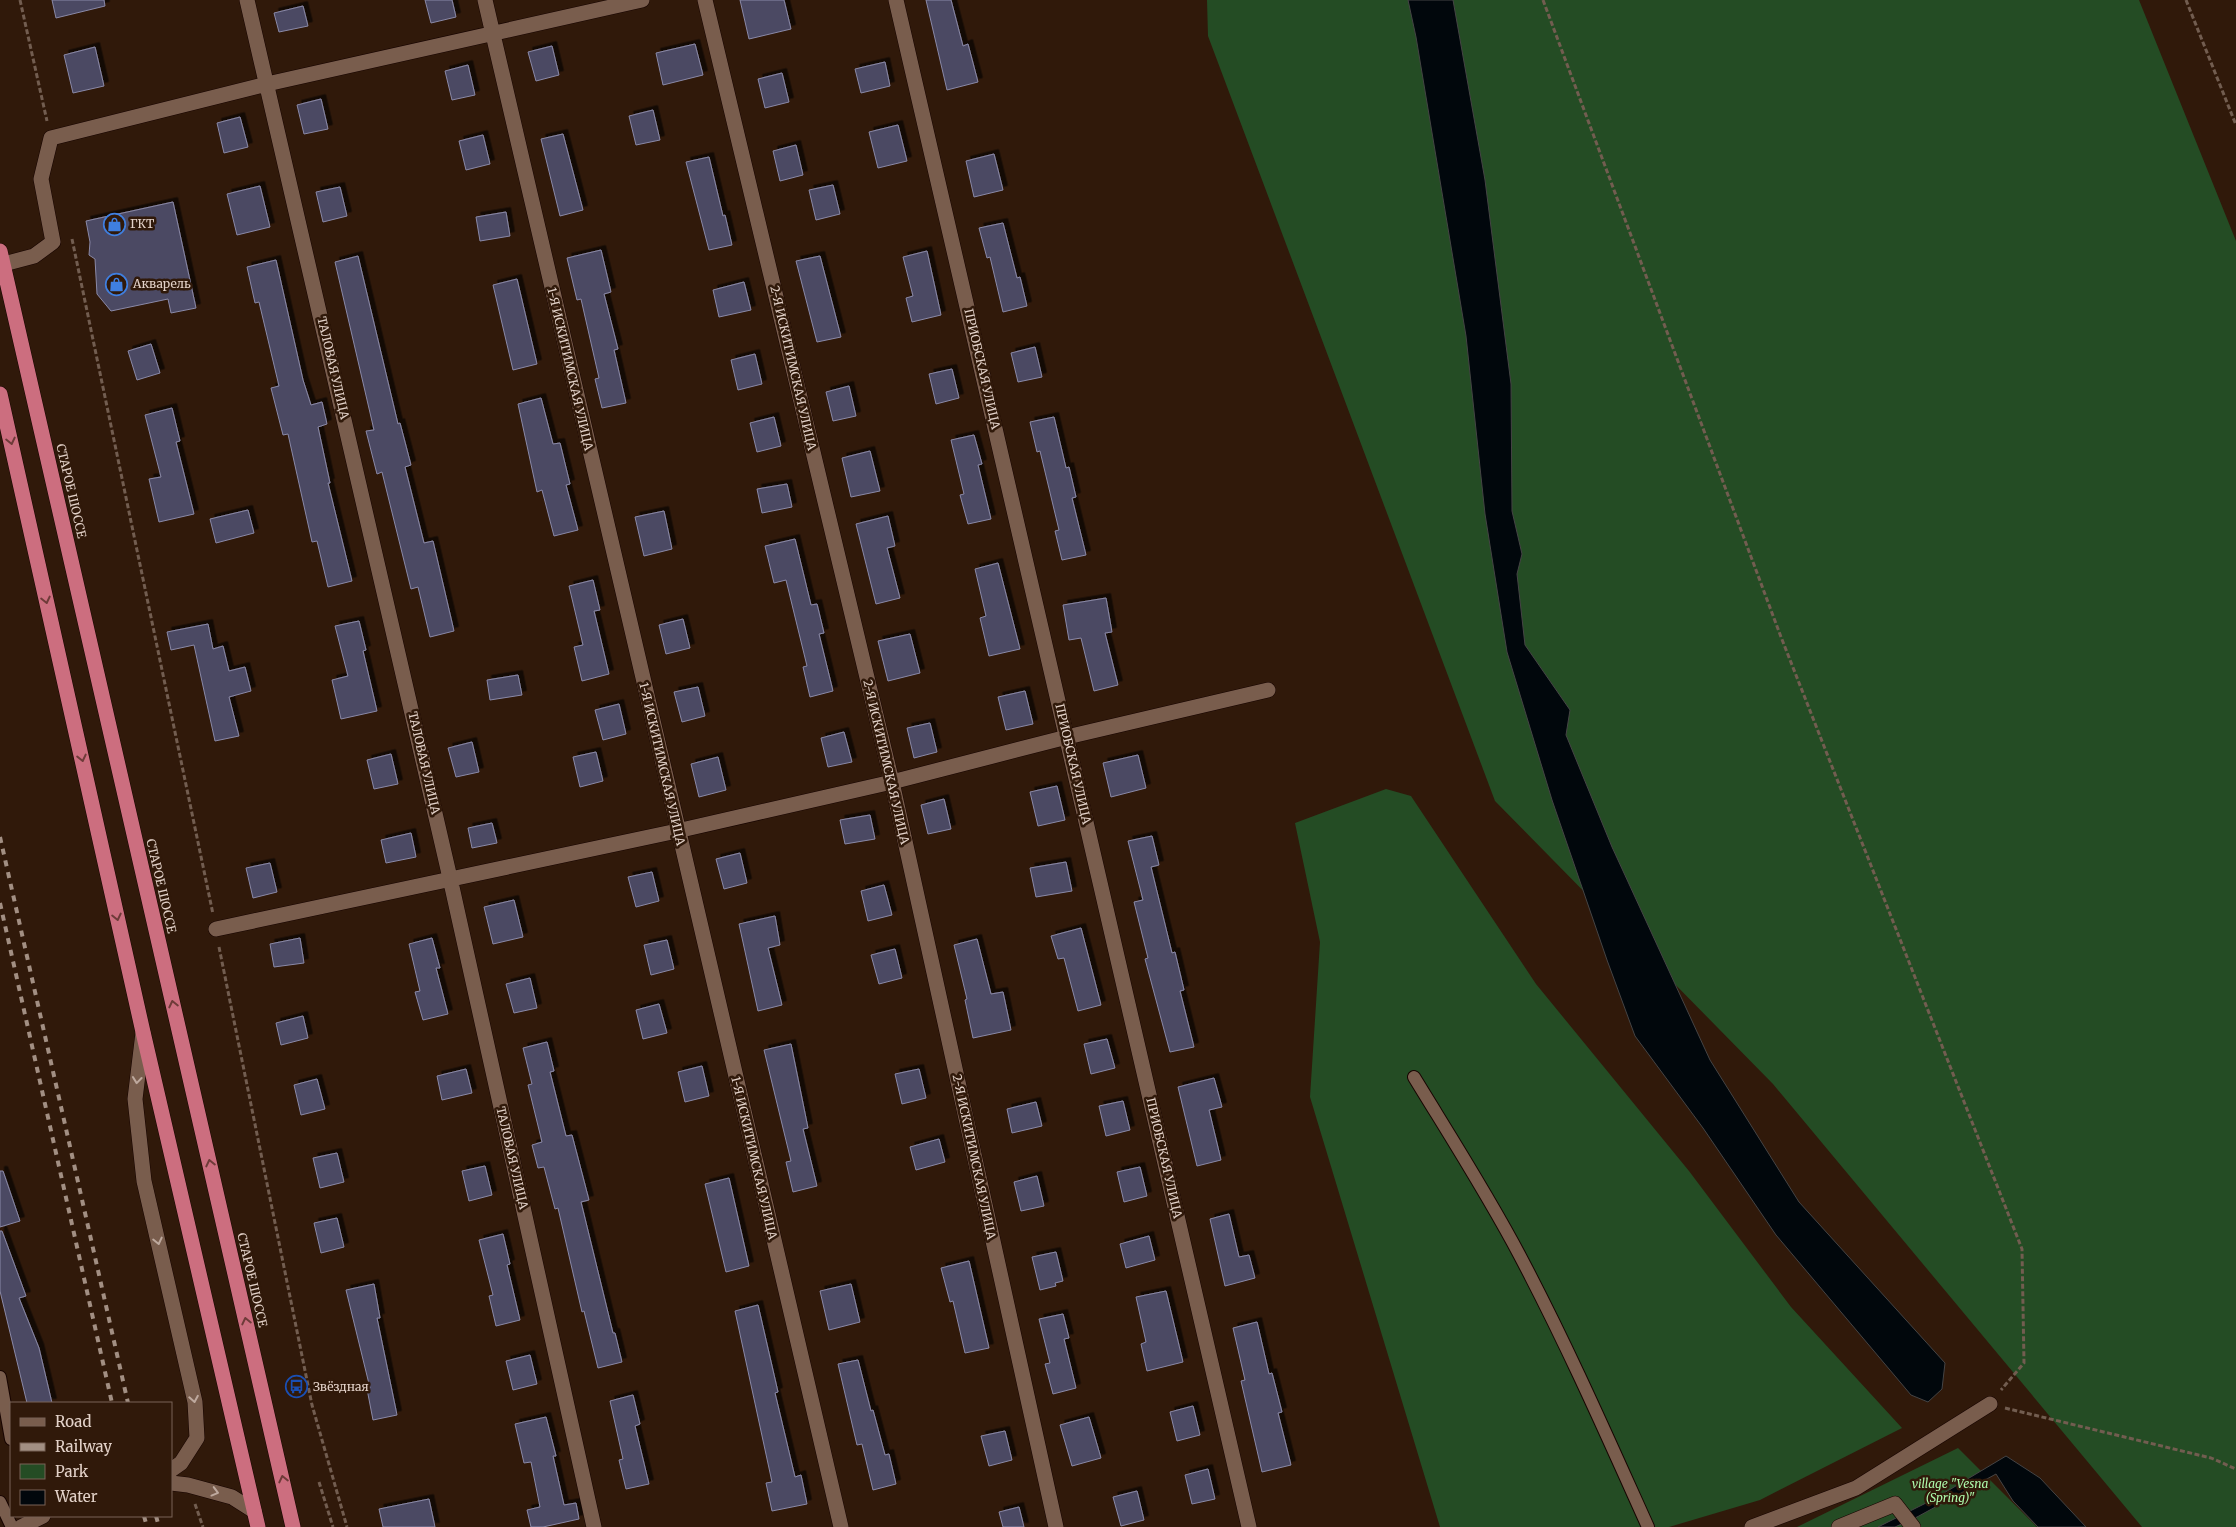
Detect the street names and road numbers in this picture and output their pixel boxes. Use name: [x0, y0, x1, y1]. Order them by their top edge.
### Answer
street label: 2-Я ИСКИТИМСКАЯ УЛИЦА: [767, 284, 820, 452]
street label: 1-Я ИСКИТИМСКАЯ УЛИЦА: [544, 286, 597, 452]
street label: ПРИОБСКАЯ УЛИЦА: [961, 307, 1004, 431]
street label: ТАЛОВАЯ УЛИЦА: [314, 315, 353, 421]
street label: СТАРОЕ ШОССЕ: [53, 442, 90, 540]
street label: 2-Я ИСКИТИМСКАЯ УЛИЦА: [860, 678, 913, 846]
street label: 1-Я ИСКИТИМСКАЯ УЛИЦА: [636, 681, 689, 847]
street label: ПРИОБСКАЯ УЛИЦА: [1052, 702, 1095, 826]
street label: ТАЛОВАЯ УЛИЦА: [405, 710, 444, 816]
street label: СТАРОЕ ШОССЕ: [143, 837, 180, 935]
street label: 2-Я ИСКИТИМСКАЯ УЛИЦА: [950, 1073, 999, 1241]
street label: 1-Я ИСКИТИМСКАЯ УЛИЦА: [728, 1075, 781, 1241]
street label: ПРИОБСКАЯ УЛИЦА: [1143, 1096, 1186, 1220]
street label: ТАЛОВАЯ УЛИЦА: [493, 1105, 532, 1211]
street label: СТАРОЕ ШОССЕ: [234, 1231, 271, 1329]

